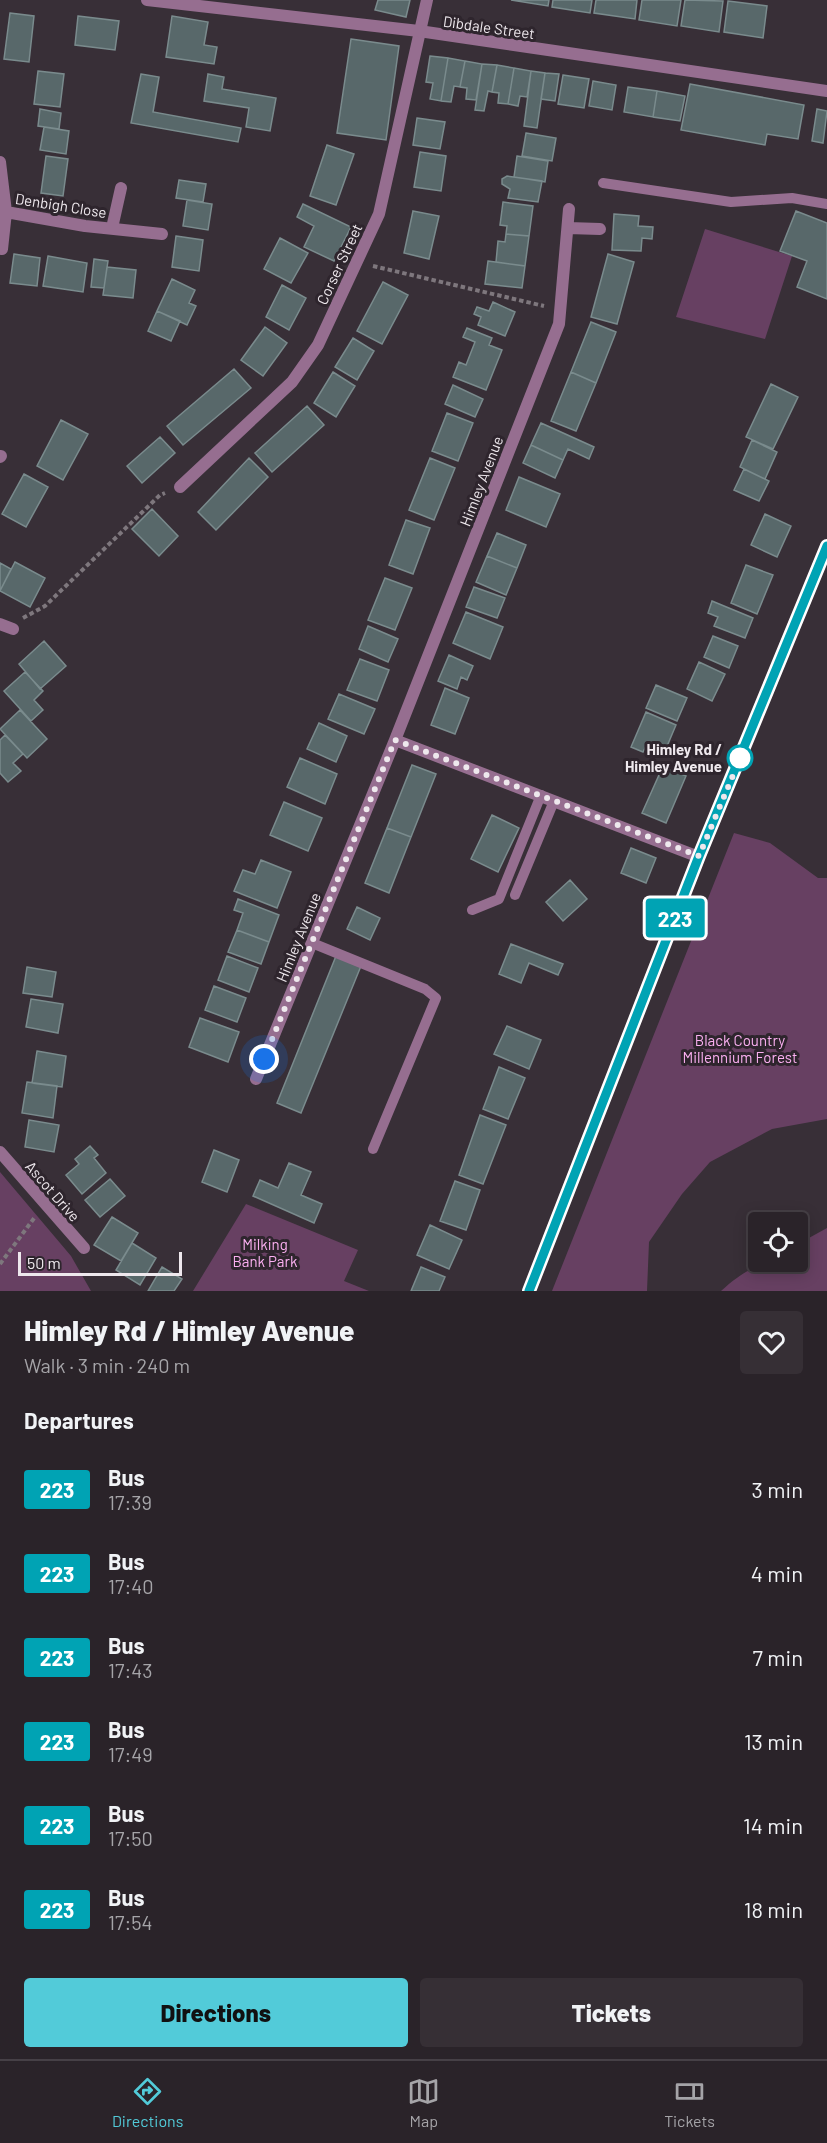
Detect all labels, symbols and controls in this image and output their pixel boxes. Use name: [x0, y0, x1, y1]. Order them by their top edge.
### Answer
street label: Dibdale Street: [442, 12, 536, 42]
street label: Denbigh Close: [14, 189, 108, 221]
street label: Corser Street: [312, 221, 366, 307]
street label: Himley Avenue: [456, 433, 506, 529]
place label: Himley Rd / Himley Avenue: [625, 740, 722, 775]
marker: Himley Rd / Himley Avenue: [727, 745, 753, 771]
street label: Himley Avenue: [272, 890, 324, 984]
line badge: 223: [640, 898, 710, 938]
text: 223: [658, 906, 692, 931]
park label: Black Country Millennium Forest: [683, 1031, 797, 1066]
your location: [249, 1044, 279, 1074]
street label: Ascot Drive: [22, 1157, 84, 1225]
map controls: [748, 1212, 808, 1272]
button: locate: [748, 1212, 808, 1272]
park label: Milking Bank Park: [232, 1235, 298, 1270]
scale bar: [18, 1249, 182, 1276]
text: 50 m: [27, 1253, 61, 1272]
button: heart: [740, 1311, 803, 1374]
text: Himley Rd / Himley Avenue: [24, 1313, 355, 1347]
text: Walk · 3 min · 240 m: [24, 1353, 190, 1377]
text: Departures: [24, 1407, 134, 1433]
text: Bus: [108, 1464, 145, 1490]
text: 3 min: [752, 1476, 803, 1502]
text: 223: [40, 1477, 74, 1502]
text: 17:39: [108, 1490, 152, 1514]
text: Bus: [108, 1548, 145, 1574]
text: 4 min: [751, 1560, 803, 1586]
text: 223: [40, 1561, 74, 1586]
text: 17:40: [108, 1574, 154, 1598]
text: Bus: [108, 1632, 145, 1658]
text: 7 min: [753, 1644, 803, 1670]
text: 223: [40, 1645, 74, 1670]
text: 17:43: [108, 1658, 153, 1682]
text: Bus: [108, 1716, 145, 1742]
text: 13 min: [744, 1728, 803, 1754]
text: 223: [40, 1729, 74, 1754]
text: 17:49: [108, 1742, 153, 1766]
text: Bus: [108, 1800, 145, 1826]
text: 14 min: [743, 1812, 803, 1838]
text: 223: [40, 1813, 74, 1838]
text: 17:50: [108, 1826, 153, 1850]
text: Bus: [108, 1884, 145, 1910]
text: 18 min: [744, 1896, 803, 1922]
text: 223: [40, 1897, 74, 1922]
text: 17:54: [108, 1910, 153, 1934]
button: Directions: [24, 1978, 408, 2047]
button: Tickets: [420, 1978, 803, 2047]
tab: Directions: [112, 2075, 183, 2130]
tab: Map: [407, 2075, 440, 2130]
tab: Tickets: [664, 2075, 715, 2130]

